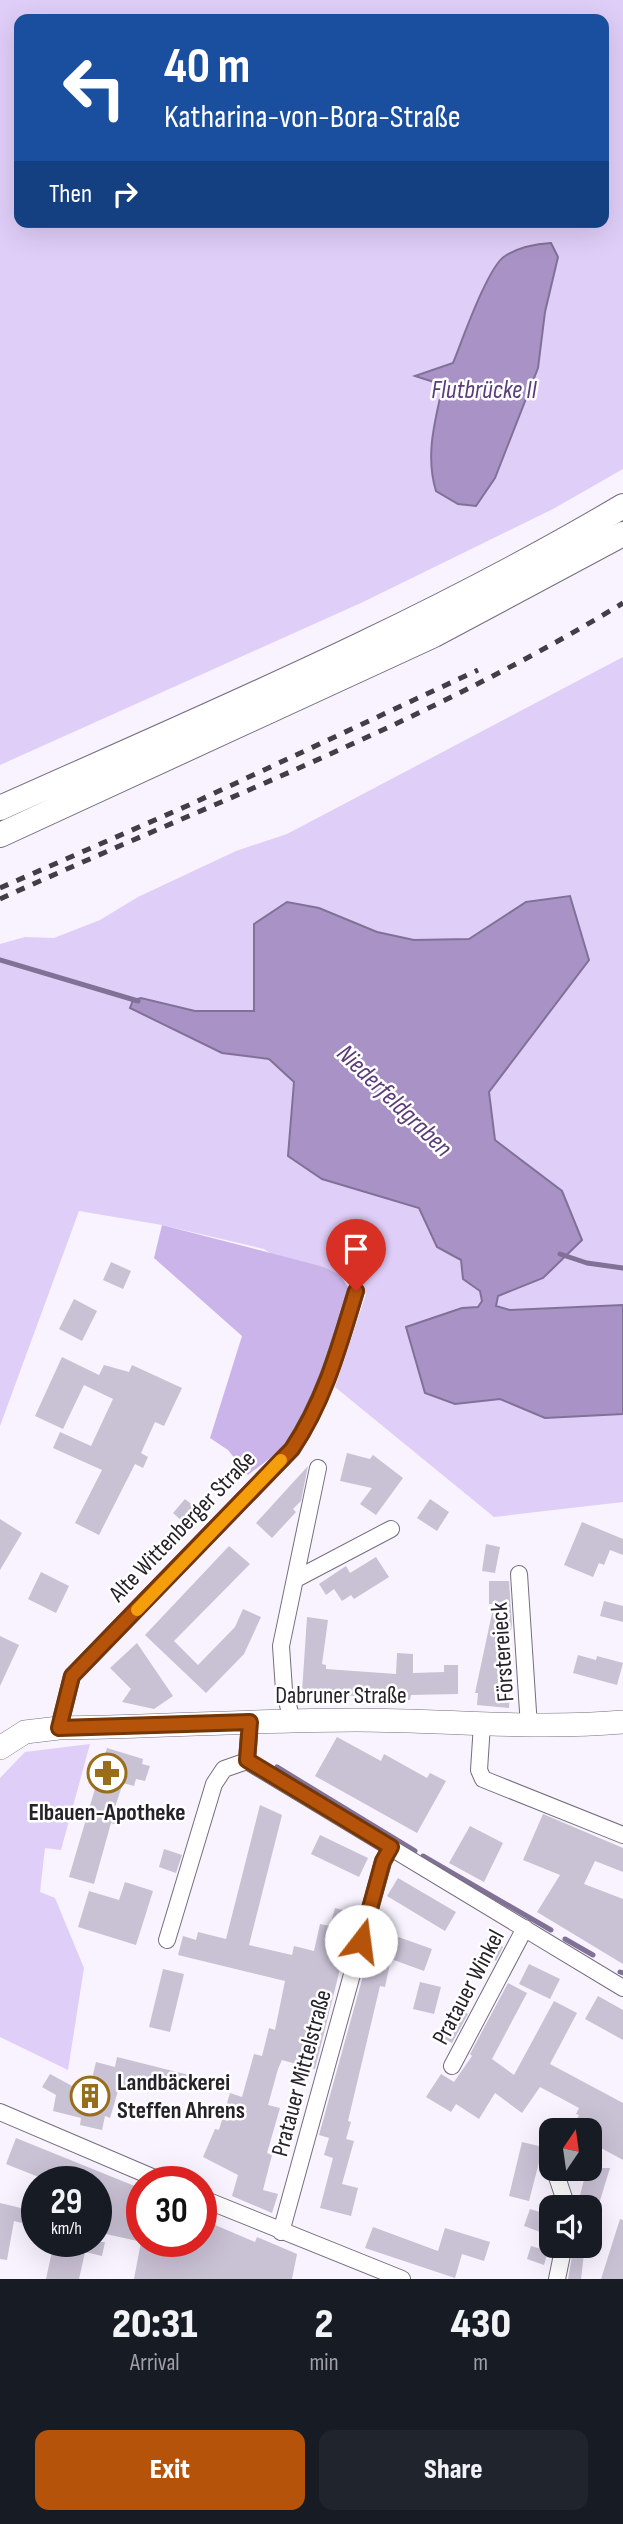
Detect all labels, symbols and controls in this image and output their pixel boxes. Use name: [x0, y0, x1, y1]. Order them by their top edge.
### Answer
text: 40 m: [164, 38, 250, 97]
icon: left: [49, 42, 140, 133]
text: Katharina-von-Bora-Straße: [164, 98, 461, 137]
icon: right: [106, 175, 144, 213]
text: Then: [49, 179, 92, 210]
water label: Flutbrücke II: [431, 375, 537, 406]
water label: Niederfeldgraben: [330, 1038, 458, 1164]
pin: [326, 1219, 386, 1291]
icon: arrive: [337, 1230, 375, 1268]
street label: Alte Wittenberger Straße: [102, 1445, 262, 1609]
street label: Förstereieck: [485, 1601, 520, 1703]
street label: Dabruner Straße: [275, 1681, 407, 1710]
pharmacy icon: Elbauen-Apotheke: [86, 1752, 128, 1794]
place label: Elbauen-Apotheke: [28, 1798, 186, 1827]
position arrow: [324, 1904, 398, 1978]
street label: Pratauer Winkel: [426, 1925, 511, 2050]
street label: Pratauer Mittelstraße: [265, 1987, 338, 2160]
place label: Landbäckerei Steffen Ahrens: [117, 2068, 245, 2125]
building icon: Landbäckerei Steffen Ahrens: [69, 2075, 111, 2117]
north arrow: [539, 2118, 602, 2180]
map controls: [539, 2118, 602, 2258]
speed limit sign: 30: [126, 2166, 217, 2257]
text: 29: [51, 2181, 82, 2224]
button: sound: [539, 2195, 602, 2258]
text: km/h: [51, 2218, 82, 2239]
text: 20:31: [112, 2299, 198, 2350]
text: 2: [315, 2299, 333, 2350]
text: 430: [451, 2299, 511, 2350]
text: Arrival: [130, 2349, 180, 2377]
text: min: [310, 2349, 338, 2377]
text: m: [473, 2349, 488, 2377]
button: Exit: [35, 2430, 305, 2510]
button: Share: [319, 2430, 588, 2510]

